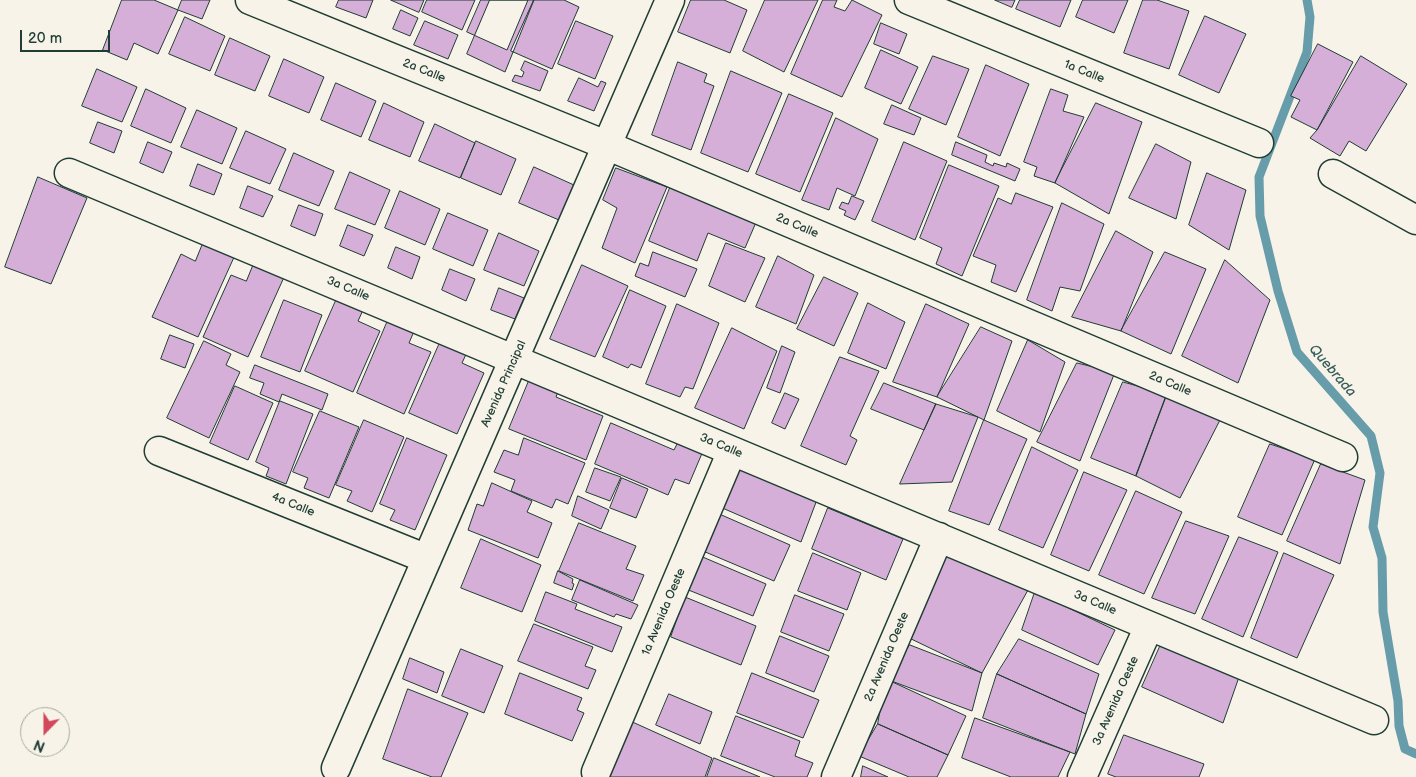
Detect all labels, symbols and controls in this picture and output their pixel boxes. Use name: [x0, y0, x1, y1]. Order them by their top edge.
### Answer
scale bar: [22, 20, 112, 52]
text: 20 m: [28, 29, 62, 48]
street label: 2a Calle: [401, 56, 447, 86]
street label: 1a Calle: [1062, 57, 1106, 87]
street label: 2a Calle: [774, 211, 820, 241]
street label: 3a Calle: [324, 274, 372, 304]
street label: Avenida Principal: [478, 338, 530, 430]
water label: Quebrada: [1305, 342, 1359, 400]
street label: 2a Calle: [1147, 369, 1193, 399]
street label: 3a Calle: [697, 431, 745, 461]
street label: 4a Calle: [269, 490, 317, 520]
street label: 1a Avenida Oeste: [639, 566, 689, 658]
street label: 3a Calle: [1071, 588, 1119, 618]
street label: 2a Avenida Oeste: [862, 610, 912, 704]
street label: 3a Avenida Oeste: [1090, 654, 1142, 748]
north arrow: [20, 707, 70, 757]
text: N: [32, 736, 48, 755]

